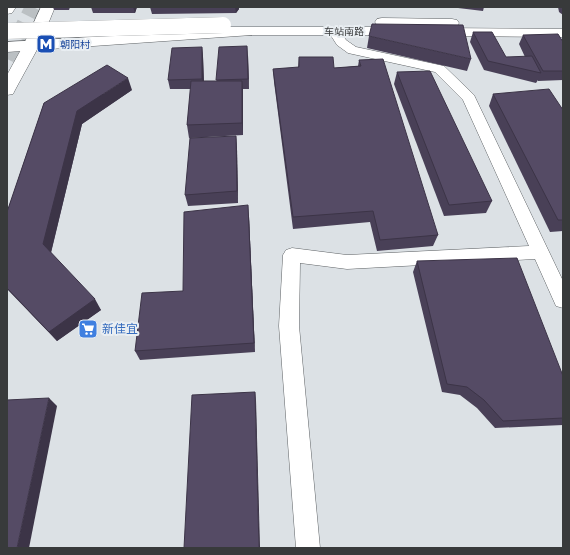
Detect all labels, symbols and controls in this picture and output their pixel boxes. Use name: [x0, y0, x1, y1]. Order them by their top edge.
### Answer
street label: 车站南路: [324, 24, 364, 38]
metro station icon: 朝阳村: [35, 33, 57, 55]
place label: 朝阳村: [60, 37, 90, 51]
supermarket icon: 新佳宜: [77, 318, 99, 340]
place label: 新佳宜: [102, 320, 138, 337]

